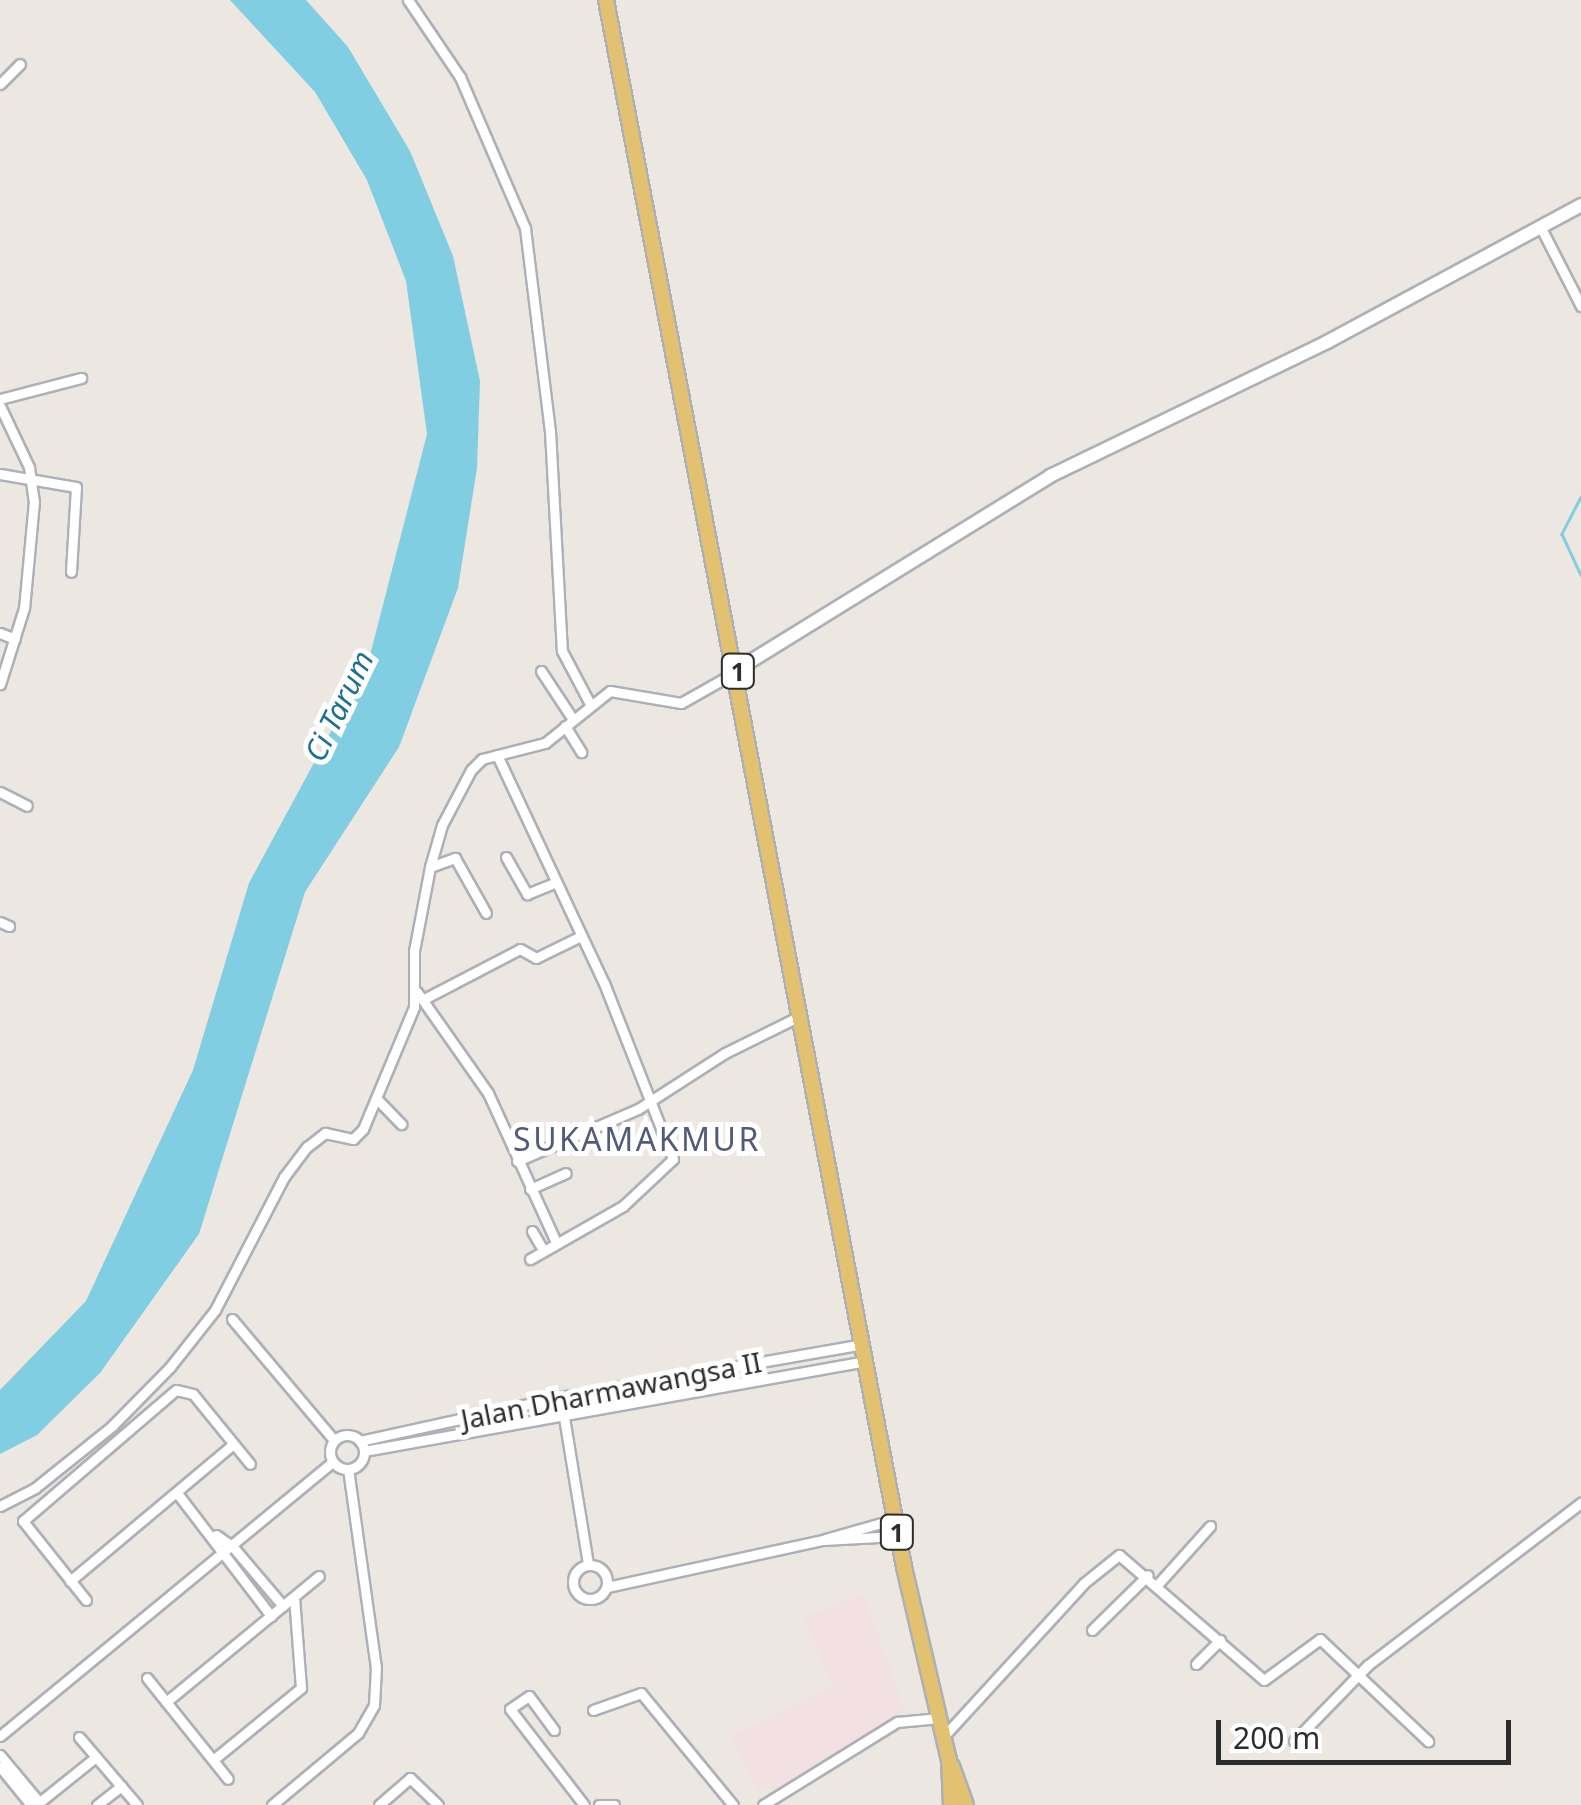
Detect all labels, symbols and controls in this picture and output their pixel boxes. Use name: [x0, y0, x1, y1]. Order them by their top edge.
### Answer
water label: Ci Tarum: [297, 645, 381, 767]
road number: 1: [720, 651, 756, 691]
district label: SUKAMAKMUR: [513, 1120, 761, 1158]
street label: Jalan Dharmawangsa II: [458, 1344, 764, 1436]
road number: 1: [880, 1512, 914, 1552]
scale bar: [1221, 1700, 1516, 1762]
text: 200 m: [1233, 1717, 1320, 1758]

